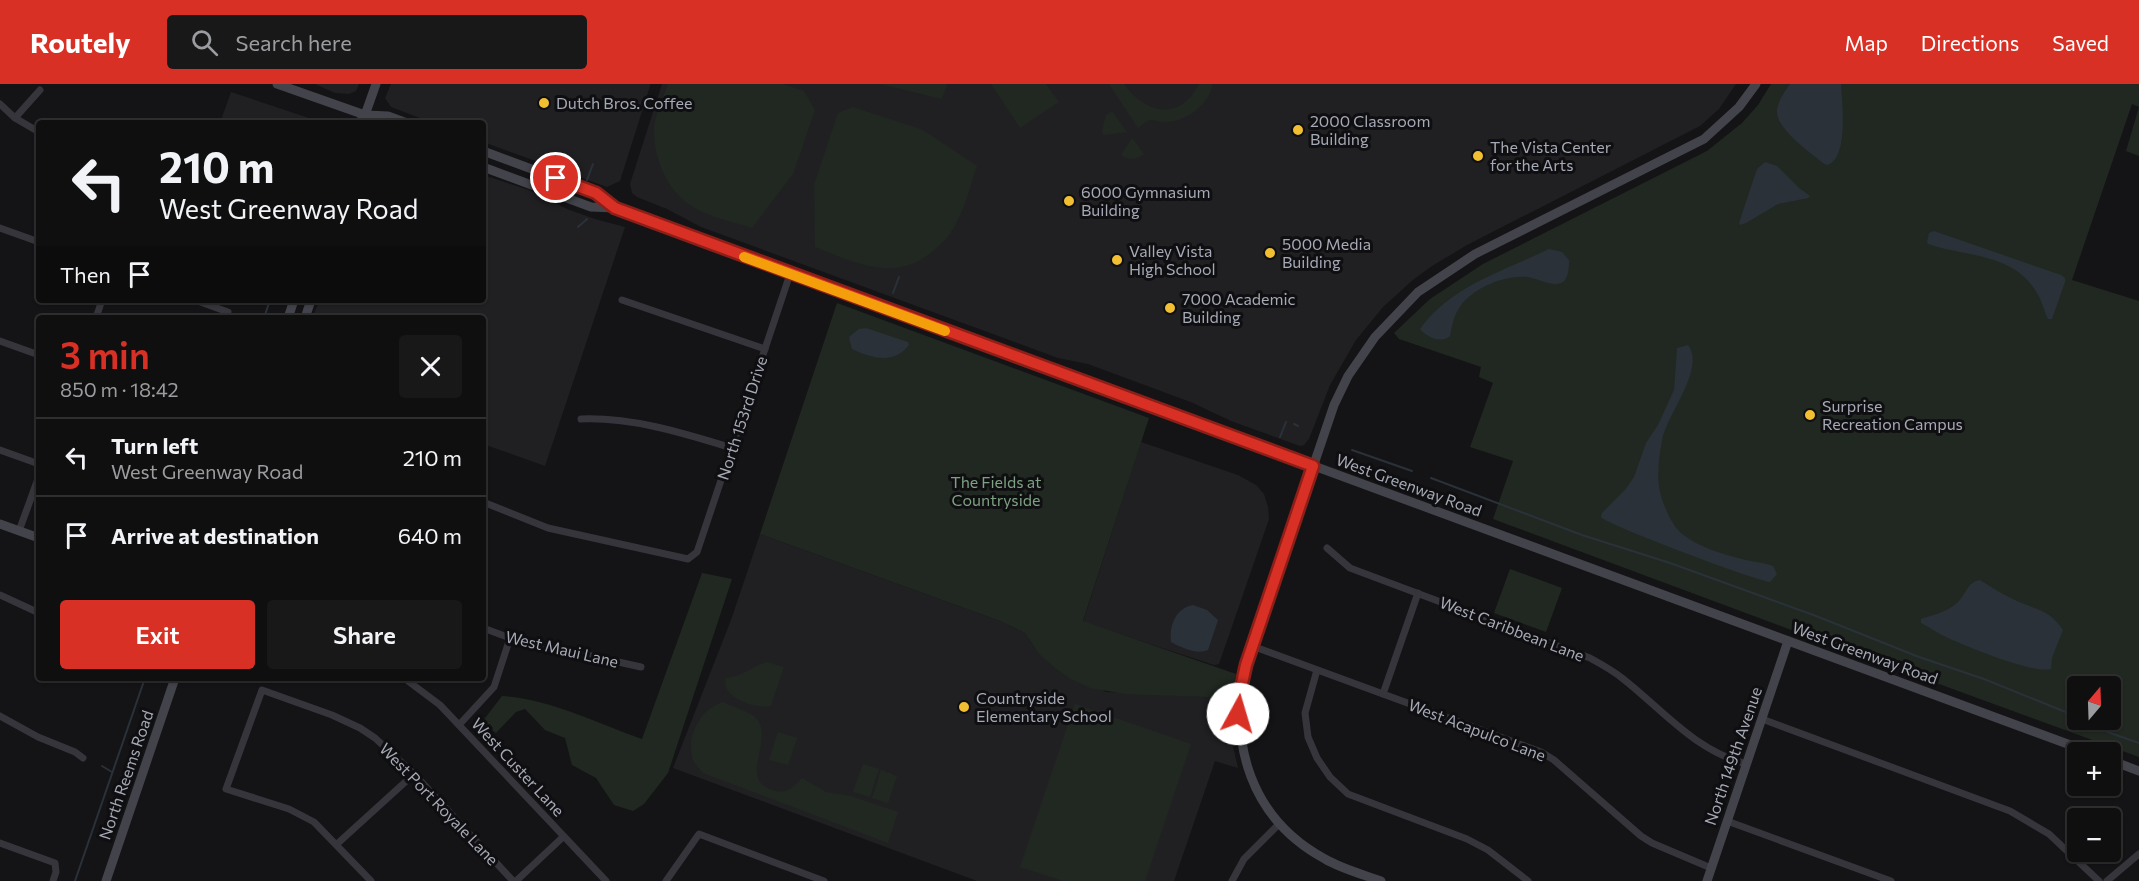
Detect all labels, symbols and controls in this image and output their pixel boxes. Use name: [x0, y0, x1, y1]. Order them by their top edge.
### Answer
search box: [167, 15, 587, 69]
text: Routely: [30, 25, 131, 59]
icon: search: [188, 26, 221, 59]
text: Search here: [236, 29, 352, 56]
text: Map: [1845, 30, 1888, 55]
text: Directions: [1921, 30, 2019, 55]
text: Saved: [2052, 30, 2109, 55]
place label: Dutch Bros. Coffee: [556, 93, 692, 112]
marker: Dutch Bros. Coffee: [537, 96, 551, 110]
place label: 2000 Classroom Building: [1310, 111, 1430, 148]
marker: 2000 Classroom Building: [1291, 123, 1305, 137]
place label: The Vista Center for the Arts: [1490, 137, 1612, 174]
text: 210 m: [159, 140, 274, 192]
icon: left: [60, 144, 138, 222]
marker: The Vista Center for the Arts: [1471, 149, 1485, 163]
pin: [530, 152, 581, 203]
icon: arrive: [539, 161, 572, 194]
place label: 6000 Gymnasium Building: [1081, 182, 1211, 219]
text: West Greenway Road: [159, 192, 418, 225]
marker: 6000 Gymnasium Building: [1062, 194, 1076, 208]
place label: 5000 Media Building: [1282, 234, 1371, 271]
place label: Valley Vista High School: [1129, 241, 1216, 278]
marker: 5000 Media Building: [1263, 246, 1277, 260]
marker: Valley Vista High School: [1110, 253, 1124, 267]
icon: arrive: [123, 258, 156, 291]
text: Then: [60, 261, 111, 288]
place label: 7000 Academic Building: [1182, 289, 1295, 326]
marker: 7000 Academic Building: [1163, 301, 1177, 315]
text: 3 min: [60, 332, 150, 376]
button: close: [399, 335, 462, 398]
street label: North 153rd Drive: [713, 354, 770, 482]
text: 850 m · 18:42: [60, 377, 179, 401]
place label: Surprise Recreation Campus: [1822, 396, 1963, 433]
marker: Surprise Recreation Campus: [1803, 408, 1817, 422]
text: Turn left: [111, 432, 198, 459]
icon: left: [60, 441, 93, 474]
text: 210 m: [403, 444, 462, 471]
street label: West Greenway Road: [1334, 449, 1485, 520]
text: West Greenway Road: [111, 459, 303, 483]
park label: The Fields at Countryside: [950, 472, 1042, 509]
icon: arrive: [60, 519, 93, 552]
text: Arrive at destination: [111, 522, 319, 549]
text: 640 m: [398, 522, 462, 549]
street label: West Caribbean Lane: [1437, 592, 1587, 665]
button: Exit: [60, 600, 255, 669]
button: Share: [267, 600, 462, 669]
street label: West Greenway Road: [1790, 617, 1941, 688]
street label: West Maui Lane: [504, 626, 620, 671]
north arrow: [2067, 676, 2121, 730]
map controls: [2067, 676, 2121, 862]
position arrow: [1206, 682, 1270, 746]
street label: North 149th Avenue: [1700, 684, 1765, 828]
place label: Countryside Elementary School: [976, 688, 1112, 725]
street label: West Acapulco Lane: [1406, 695, 1549, 764]
marker: Countryside Elementary School: [957, 700, 971, 714]
street label: North Reems Road: [94, 708, 157, 842]
street label: West Custer Lane: [468, 714, 569, 820]
street label: West Port Royale Lane: [376, 739, 503, 869]
button: +: [2067, 742, 2121, 796]
button: −: [2067, 808, 2121, 862]

